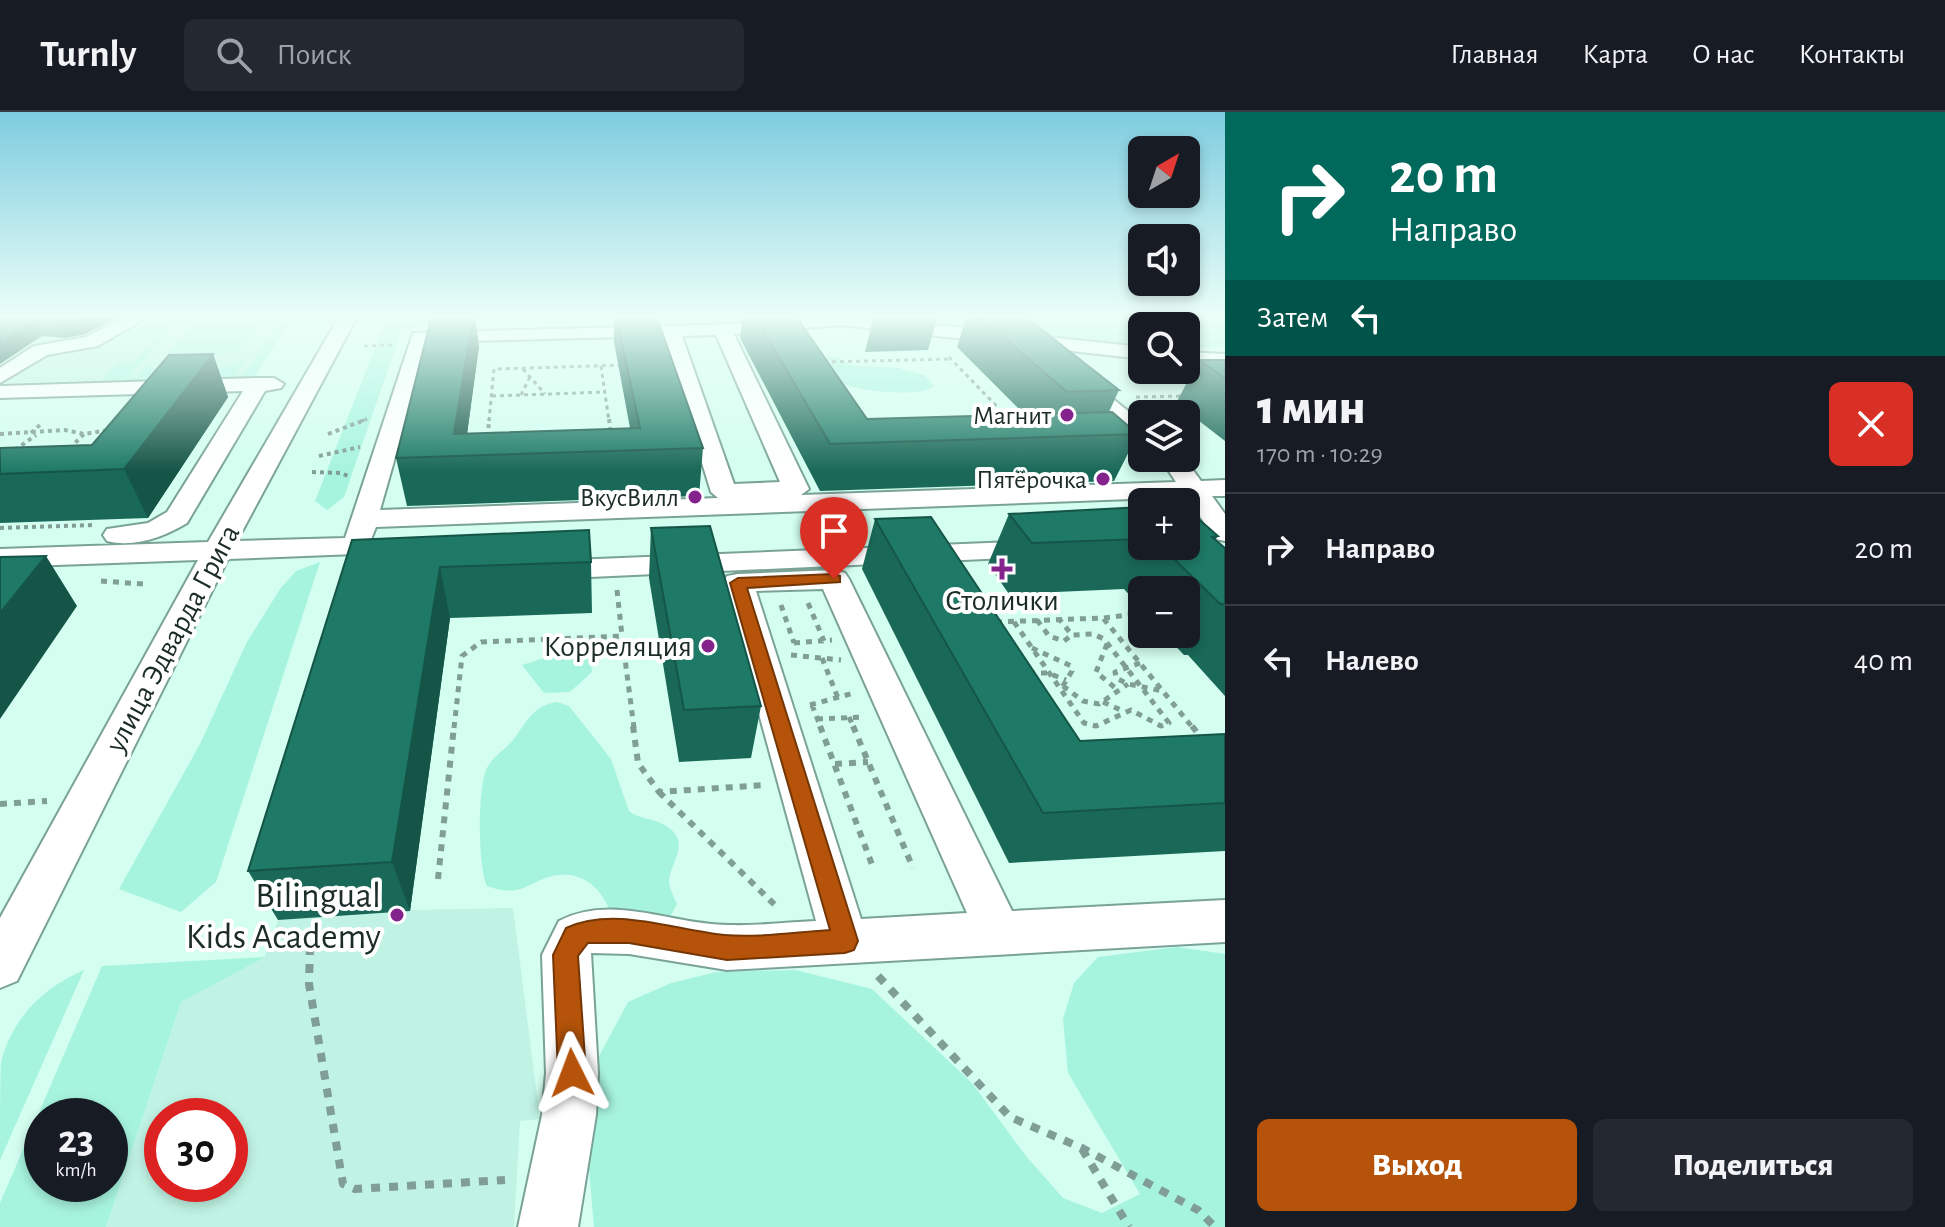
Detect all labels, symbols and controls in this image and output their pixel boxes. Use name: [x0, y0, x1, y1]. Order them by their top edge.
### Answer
search box: [184, 19, 744, 91]
icon: search: [212, 33, 256, 77]
text: Turnly: [40, 36, 136, 74]
text: Поиск: [276, 40, 351, 70]
text: Главная: [1450, 41, 1538, 69]
text: Карта: [1582, 41, 1648, 69]
text: О нас: [1692, 41, 1755, 69]
text: Контакты: [1799, 41, 1905, 69]
north arrow: [1128, 136, 1200, 208]
map controls: [1128, 136, 1200, 648]
icon: right: [1257, 144, 1361, 248]
text: 20 m: [1389, 147, 1498, 203]
text: Направо: [1389, 212, 1517, 248]
button: sound: [1128, 224, 1200, 296]
icon: left: [1344, 296, 1388, 340]
text: Затем: [1257, 303, 1328, 333]
button: search: [1128, 312, 1200, 384]
button: close: [1829, 382, 1913, 466]
text: 1 мин: [1257, 385, 1366, 433]
button: layers: [1128, 400, 1200, 472]
place label: Магнит: [973, 403, 1052, 429]
marker: Магнит: [1058, 406, 1076, 424]
text: 170 m · 10:29: [1257, 441, 1383, 467]
place label: Пятёрочка: [976, 467, 1087, 493]
marker: Пятёрочка: [1094, 470, 1112, 488]
place label: ВкусВилл: [580, 485, 679, 511]
marker: ВкусВилл: [686, 488, 704, 506]
button: +: [1128, 488, 1200, 560]
pin: [800, 497, 868, 579]
icon: arrive: [812, 509, 856, 553]
street label: улица Эдварда Грига: [100, 520, 245, 758]
icon: right: [1257, 527, 1301, 571]
text: Направо: [1325, 534, 1435, 564]
text: 20 m: [1855, 534, 1913, 564]
marker: Столички: [993, 560, 1011, 578]
button: −: [1128, 576, 1200, 648]
place label: Столички: [945, 586, 1059, 616]
place label: Корреляция: [544, 632, 692, 662]
marker: Корреляция: [699, 637, 717, 655]
icon: left: [1257, 639, 1301, 683]
text: Налево: [1325, 646, 1419, 676]
text: 40 m: [1854, 646, 1913, 676]
place label: Bilingual Kids Academy: [186, 878, 381, 955]
marker: Bilingual Kids Academy: [388, 906, 406, 924]
position arrow: [530, 1031, 614, 1115]
speed limit sign: 30: [144, 1098, 248, 1202]
button: Выход: [1257, 1119, 1577, 1211]
button: Поделиться: [1593, 1119, 1913, 1211]
text: 23: [58, 1120, 94, 1160]
text: km/h: [55, 1160, 97, 1180]

